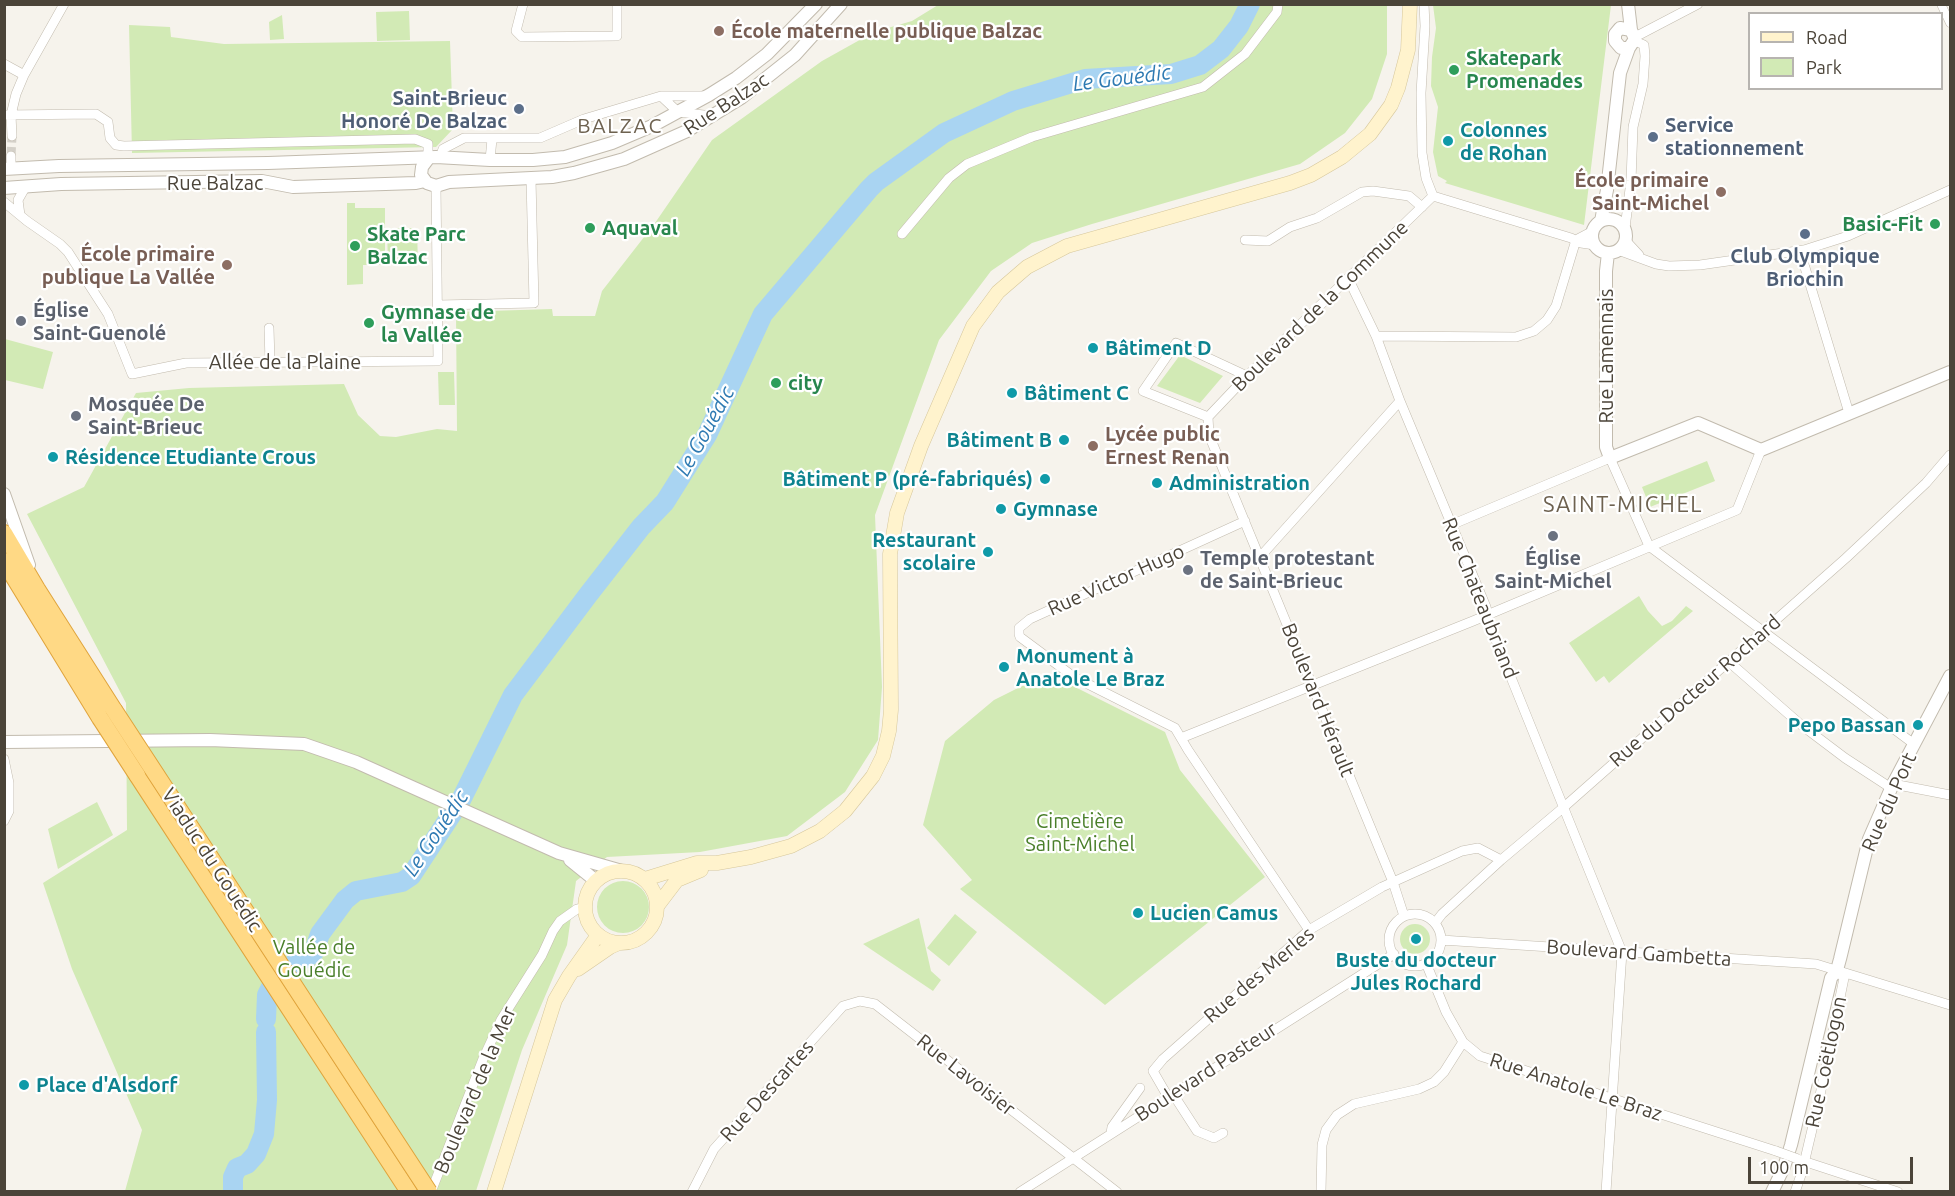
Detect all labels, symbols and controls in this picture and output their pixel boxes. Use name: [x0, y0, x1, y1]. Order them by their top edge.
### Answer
legend: [1748, 12, 1943, 90]
place label: École maternelle publique Balzac: [731, 19, 1042, 43]
marker: École maternelle publique Balzac: [712, 24, 726, 38]
text: Road: [1806, 27, 1848, 47]
place label: Skatepark Promenades: [1466, 46, 1583, 93]
text: Park: [1806, 57, 1842, 77]
water label: Le Gouédic: [1071, 59, 1173, 97]
marker: Skatepark Promenades: [1447, 63, 1461, 77]
street label: Rue Balzac: [679, 68, 773, 140]
place label: Saint-Brieuc Honoré De Balzac: [341, 86, 507, 133]
marker: Saint-Brieuc Honoré De Balzac: [512, 102, 526, 116]
district label: BALZAC: [577, 113, 663, 139]
place label: Service stationnement: [1665, 113, 1804, 160]
place label: Colonnes de Rohan: [1460, 118, 1547, 165]
marker: Service stationnement: [1646, 130, 1660, 144]
marker: Colonnes de Rohan: [1441, 134, 1455, 148]
place label: École primaire Saint-Michel: [1574, 168, 1709, 215]
street label: Rue Balzac: [167, 171, 263, 195]
marker: École primaire Saint-Michel: [1714, 185, 1728, 199]
place label: Basic-Fit: [1842, 212, 1923, 236]
street label: Boulevard de la Commune: [1227, 215, 1413, 397]
place label: Aquaval: [602, 216, 678, 240]
marker: Basic-Fit: [1928, 217, 1942, 231]
marker: Aquaval: [583, 221, 597, 235]
place label: Skate Parc Balzac: [367, 222, 466, 269]
marker: Club Olympique Briochin: [1798, 227, 1812, 241]
marker: Skate Parc Balzac: [348, 239, 362, 253]
place label: École primaire publique La Vallée: [42, 242, 215, 289]
place label: Club Olympique Briochin: [1730, 244, 1880, 291]
marker: École primaire publique La Vallée: [220, 258, 234, 272]
street label: Rue Lamennais: [1594, 289, 1618, 423]
place label: Église Saint-Guenolé: [33, 298, 166, 345]
place label: Gymnase de la Vallée: [381, 300, 494, 347]
marker: Église Saint-Guenolé: [14, 314, 28, 328]
marker: Gymnase de la Vallée: [362, 316, 376, 330]
place label: Bâtiment D: [1105, 336, 1212, 360]
marker: Bâtiment D: [1086, 341, 1100, 355]
street label: Allée de la Plaine: [209, 350, 361, 374]
place label: city: [788, 371, 823, 395]
marker: city: [769, 376, 783, 390]
place label: Bâtiment C: [1024, 381, 1129, 405]
water label: Le Gouédic: [670, 382, 740, 480]
marker: Bâtiment C: [1005, 386, 1019, 400]
place label: Mosquée De Saint-Brieuc: [88, 392, 205, 439]
marker: Mosquée De Saint-Brieuc: [69, 409, 83, 423]
place label: Lycée public Ernest Renan: [1105, 422, 1230, 469]
place label: Bâtiment B: [947, 428, 1052, 452]
marker: Bâtiment B: [1057, 433, 1071, 447]
marker: Lycée public Ernest Renan: [1086, 439, 1100, 453]
place label: Résidence Etudiante Crous: [65, 445, 316, 469]
marker: Résidence Etudiante Crous: [46, 450, 60, 464]
place label: Bâtiment P (pré-fabriqués): [782, 467, 1033, 491]
place label: Administration: [1169, 471, 1310, 495]
marker: Bâtiment P (pré-fabriqués): [1038, 472, 1052, 486]
marker: Administration: [1150, 476, 1164, 490]
district label: SAINT-MICHEL: [1543, 492, 1703, 518]
place label: Gymnase: [1013, 497, 1098, 521]
marker: Gymnase: [994, 502, 1008, 516]
street label: Rue Chateaubriand: [1437, 514, 1523, 682]
place label: Restaurant scolaire: [872, 528, 976, 575]
marker: Église Saint-Michel: [1546, 529, 1560, 543]
street label: Rue Victor Hugo: [1044, 539, 1188, 621]
marker: Restaurant scolaire: [981, 545, 995, 559]
place label: Temple protestant de Saint-Brieuc: [1200, 546, 1375, 593]
place label: Église Saint-Michel: [1494, 546, 1612, 593]
marker: Temple protestant de Saint-Brieuc: [1181, 563, 1195, 577]
street label: Rue du Docteur Rochard: [1604, 610, 1786, 772]
street label: Boulevard Hérault: [1276, 620, 1360, 780]
place label: Monument à Anatole Le Braz: [1016, 644, 1165, 691]
marker: Monument à Anatole Le Braz: [997, 660, 1011, 674]
place label: Pepo Bassan: [1788, 713, 1906, 737]
marker: Pepo Bassan: [1911, 718, 1925, 732]
street label: Rue du Port: [1856, 749, 1922, 855]
street label: Viaduc du Gouédic: [157, 784, 267, 936]
water label: Le Gouédic: [398, 785, 474, 881]
park label: Cimetière Saint-Michel: [1025, 809, 1135, 856]
place label: Lucien Camus: [1150, 901, 1278, 925]
marker: Lucien Camus: [1131, 906, 1145, 920]
street label: Rue des Merles: [1199, 922, 1319, 1028]
marker: Buste du docteur Jules Rochard: [1409, 932, 1423, 946]
park label: Vallée de Gouédic: [273, 935, 355, 982]
street label: Boulevard Gambetta: [1546, 935, 1732, 971]
place label: Buste du docteur Jules Rochard: [1336, 948, 1496, 995]
street label: Rue Coëtlogon: [1800, 994, 1852, 1130]
street label: Boulevard de la Mer: [429, 1003, 521, 1177]
street label: Boulevard Pasteur: [1130, 1017, 1282, 1127]
street label: Rue Lavoisier: [912, 1029, 1020, 1121]
street label: Rue Descartes: [715, 1035, 819, 1147]
street label: Rue Anatole Le Braz: [1487, 1048, 1665, 1126]
place label: Place d'Alsdorf: [36, 1073, 177, 1097]
marker: Place d'Alsdorf: [17, 1078, 31, 1092]
scale bar: [1751, 1145, 1916, 1183]
text: 100 m: [1759, 1157, 1809, 1177]

